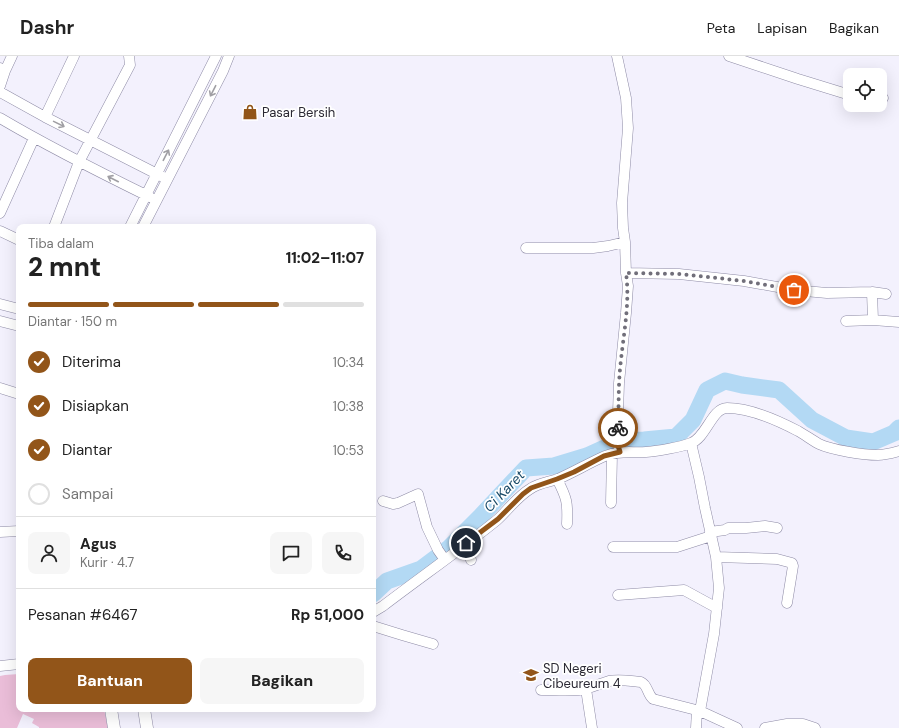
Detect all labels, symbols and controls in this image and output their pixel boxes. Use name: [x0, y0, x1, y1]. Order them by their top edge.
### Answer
text: Dashr: [20, 15, 74, 40]
text: Peta: [707, 19, 735, 37]
text: Lapisan: [757, 19, 807, 37]
text: Bagikan: [829, 19, 879, 37]
map controls: [843, 68, 887, 112]
button: locate: [843, 68, 887, 112]
one-way arrow: [209, 85, 216, 97]
shop icon: Pasar Bersih: [241, 103, 259, 121]
place label: Pasar Bersih: [262, 104, 335, 121]
one-way arrow: [53, 120, 65, 128]
one-way arrow: [163, 149, 171, 161]
one-way arrow: [107, 175, 119, 182]
text: Tiba dalam: [28, 235, 94, 252]
text: 11:02–11:07: [286, 248, 364, 268]
text: 2 mnt: [28, 250, 101, 284]
pin: [777, 273, 811, 307]
icon: bag: [783, 279, 805, 301]
text: Diantar · 150 m: [28, 313, 117, 330]
icon: check: [28, 351, 50, 373]
text: Diterima: [62, 352, 121, 372]
text: 10:34: [333, 354, 364, 371]
icon: check: [28, 395, 50, 417]
text: Disiapkan: [62, 396, 129, 416]
text: 10:38: [333, 398, 364, 415]
courier: [598, 408, 638, 448]
icon: bike: [607, 417, 629, 439]
icon: check: [28, 439, 50, 461]
text: Diantar: [62, 440, 112, 460]
text: 10:53: [333, 442, 364, 459]
water label: Ci Karet: [480, 466, 529, 516]
text: Sampai: [62, 484, 113, 504]
pin: [449, 526, 483, 560]
button: person: [28, 532, 70, 574]
button: chat: [270, 532, 312, 574]
button: phone: [322, 532, 364, 574]
icon: home: [455, 532, 477, 554]
text: Agus: [80, 534, 117, 554]
text: Kurir · 4.7: [80, 554, 134, 571]
text: Pesanan #6467: [28, 605, 137, 625]
text: Rp 51,000: [291, 605, 364, 625]
button: Bantuan: [28, 658, 192, 704]
button: Bagikan: [200, 658, 364, 704]
place label: SD Negeri Cibeureum 4: [543, 660, 621, 692]
school or university icon: SD Negeri Cibeureum 4: [522, 666, 540, 684]

